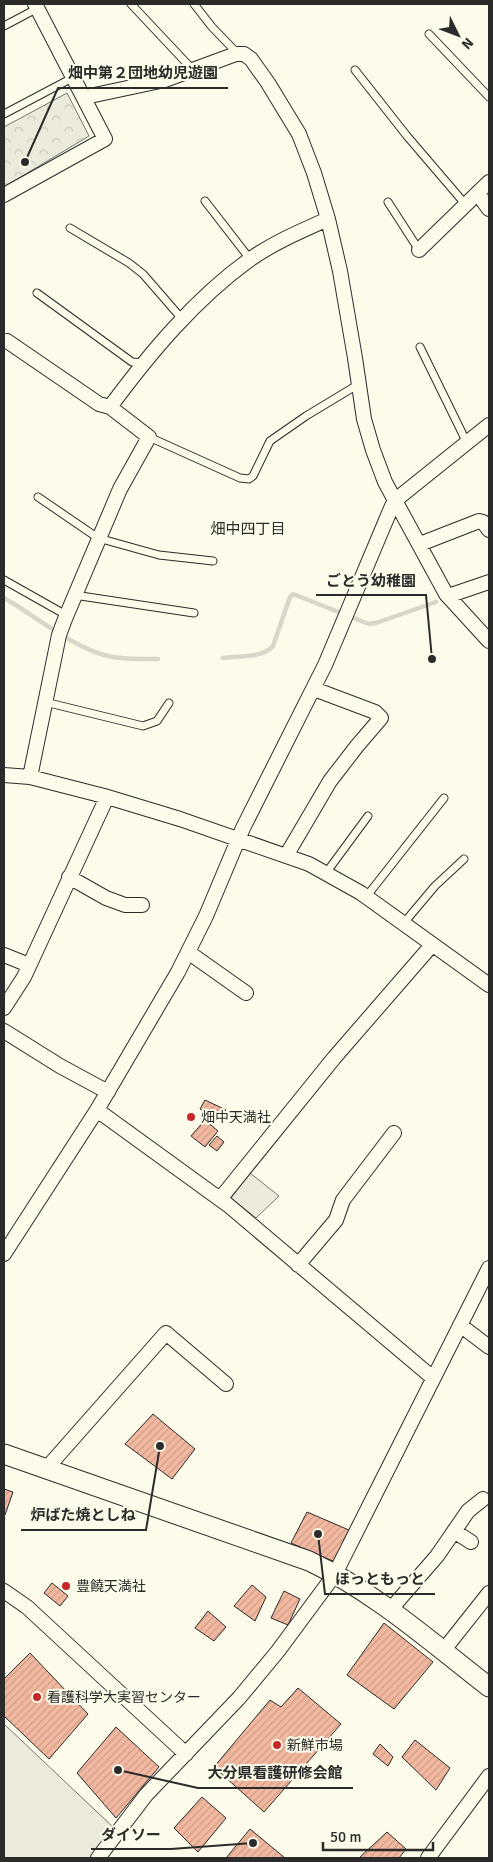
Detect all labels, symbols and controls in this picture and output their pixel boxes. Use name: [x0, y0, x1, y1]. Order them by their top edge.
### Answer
north arrow: [433, 10, 483, 60]
text: N: [458, 34, 477, 53]
callout: 畑中第２団地幼児遊園: [58, 58, 228, 88]
text: 畑中第２団地幼児遊園: [68, 64, 218, 82]
district label: 畑中四丁目: [210, 520, 286, 538]
callout: ごとう幼稚園: [316, 565, 426, 595]
text: ごとう幼稚園: [326, 572, 416, 590]
place label: 畑中天満社: [201, 1109, 271, 1126]
marker: 畑中天満社: [185, 1111, 197, 1123]
callout: 炉ばた焼としね: [21, 1500, 146, 1530]
text: 炉ばた焼としね: [30, 1506, 136, 1524]
callout: ほっともっと: [325, 1564, 435, 1594]
text: ほっともっと: [335, 1570, 425, 1588]
place label: 豊饒天満社: [76, 1578, 146, 1595]
marker: 豊饒天満社: [60, 1580, 72, 1592]
place label: 看護科学大実習センター: [47, 1689, 201, 1706]
marker: 看護科学大実習センター: [31, 1691, 43, 1703]
place label: 新鮮市場: [287, 1737, 343, 1754]
marker: 新鮮市場: [271, 1739, 283, 1751]
callout: 大分県看護研修会館: [198, 1758, 353, 1788]
text: 大分県看護研修会館: [207, 1764, 343, 1782]
callout: ダイソー: [91, 1819, 171, 1849]
scale bar: [323, 1820, 433, 1852]
text: ダイソー: [101, 1826, 161, 1844]
text: 50 m: [330, 1828, 361, 1846]

